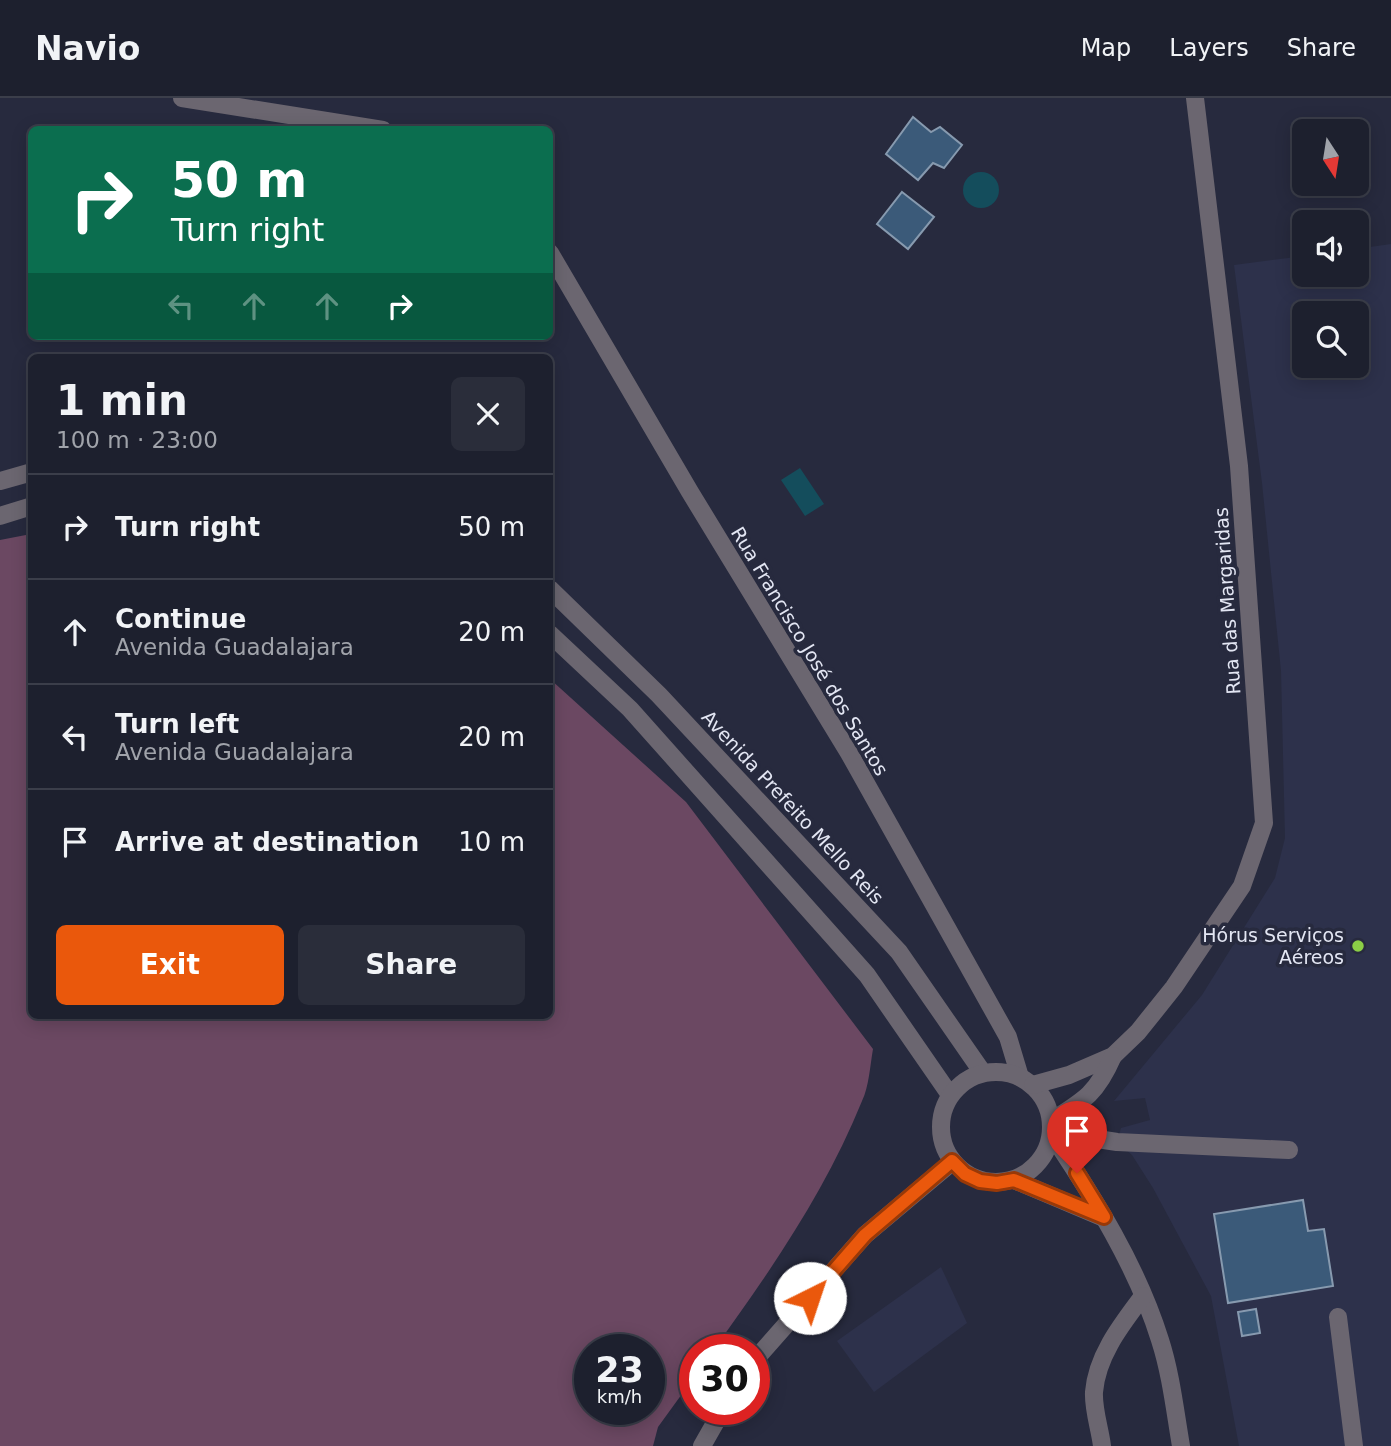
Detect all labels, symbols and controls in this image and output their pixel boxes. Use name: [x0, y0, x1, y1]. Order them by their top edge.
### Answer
text: Navio: [35, 29, 140, 68]
text: Map: [1081, 34, 1131, 62]
text: Layers: [1169, 34, 1249, 62]
text: Share: [1287, 34, 1356, 62]
north arrow: [1292, 119, 1368, 196]
map controls: [1292, 119, 1369, 378]
text: 50 m: [171, 152, 307, 209]
icon: right: [56, 154, 147, 245]
button: sound: [1292, 210, 1369, 287]
text: Turn right: [171, 211, 324, 249]
icon: left: [162, 287, 200, 325]
icon: ahead: [235, 287, 273, 325]
icon: ahead: [308, 287, 346, 325]
icon: right: [381, 287, 419, 325]
button: search: [1292, 301, 1369, 378]
text: 1 min: [56, 376, 188, 425]
button: close: [451, 377, 525, 451]
text: 100 m · 23:00: [56, 427, 218, 453]
street label: Rua das Margaridas: [1209, 507, 1245, 695]
icon: right: [56, 508, 94, 546]
text: Turn right: [115, 512, 260, 542]
text: 50 m: [458, 512, 525, 542]
street label: Rua Francisco José dos Santos: [727, 523, 893, 779]
text: Continue: [115, 604, 246, 634]
icon: ahead: [56, 613, 94, 651]
text: 20 m: [458, 617, 525, 647]
text: Avenida Guadalajara: [115, 634, 354, 660]
street label: Avenida Prefeito Mello Reis: [698, 706, 888, 908]
text: Turn left: [115, 709, 239, 739]
icon: left: [56, 718, 94, 756]
text: 20 m: [458, 722, 525, 752]
text: Avenida Guadalajara: [115, 739, 354, 765]
icon: arrive: [56, 823, 94, 861]
text: Arrive at destination: [115, 827, 419, 857]
text: 10 m: [458, 827, 525, 857]
place label: Hórus Serviços Aéreos: [1202, 924, 1344, 968]
button: Exit: [56, 925, 284, 1005]
button: Share: [298, 925, 525, 1005]
marker: Hórus Serviços Aéreos: [1350, 938, 1366, 954]
pin: [1047, 1101, 1107, 1173]
icon: arrive: [1058, 1112, 1096, 1150]
position arrow: [773, 1261, 847, 1335]
speed limit sign: 30: [679, 1334, 770, 1425]
text: 23: [595, 1350, 644, 1390]
text: km/h: [597, 1386, 642, 1407]

